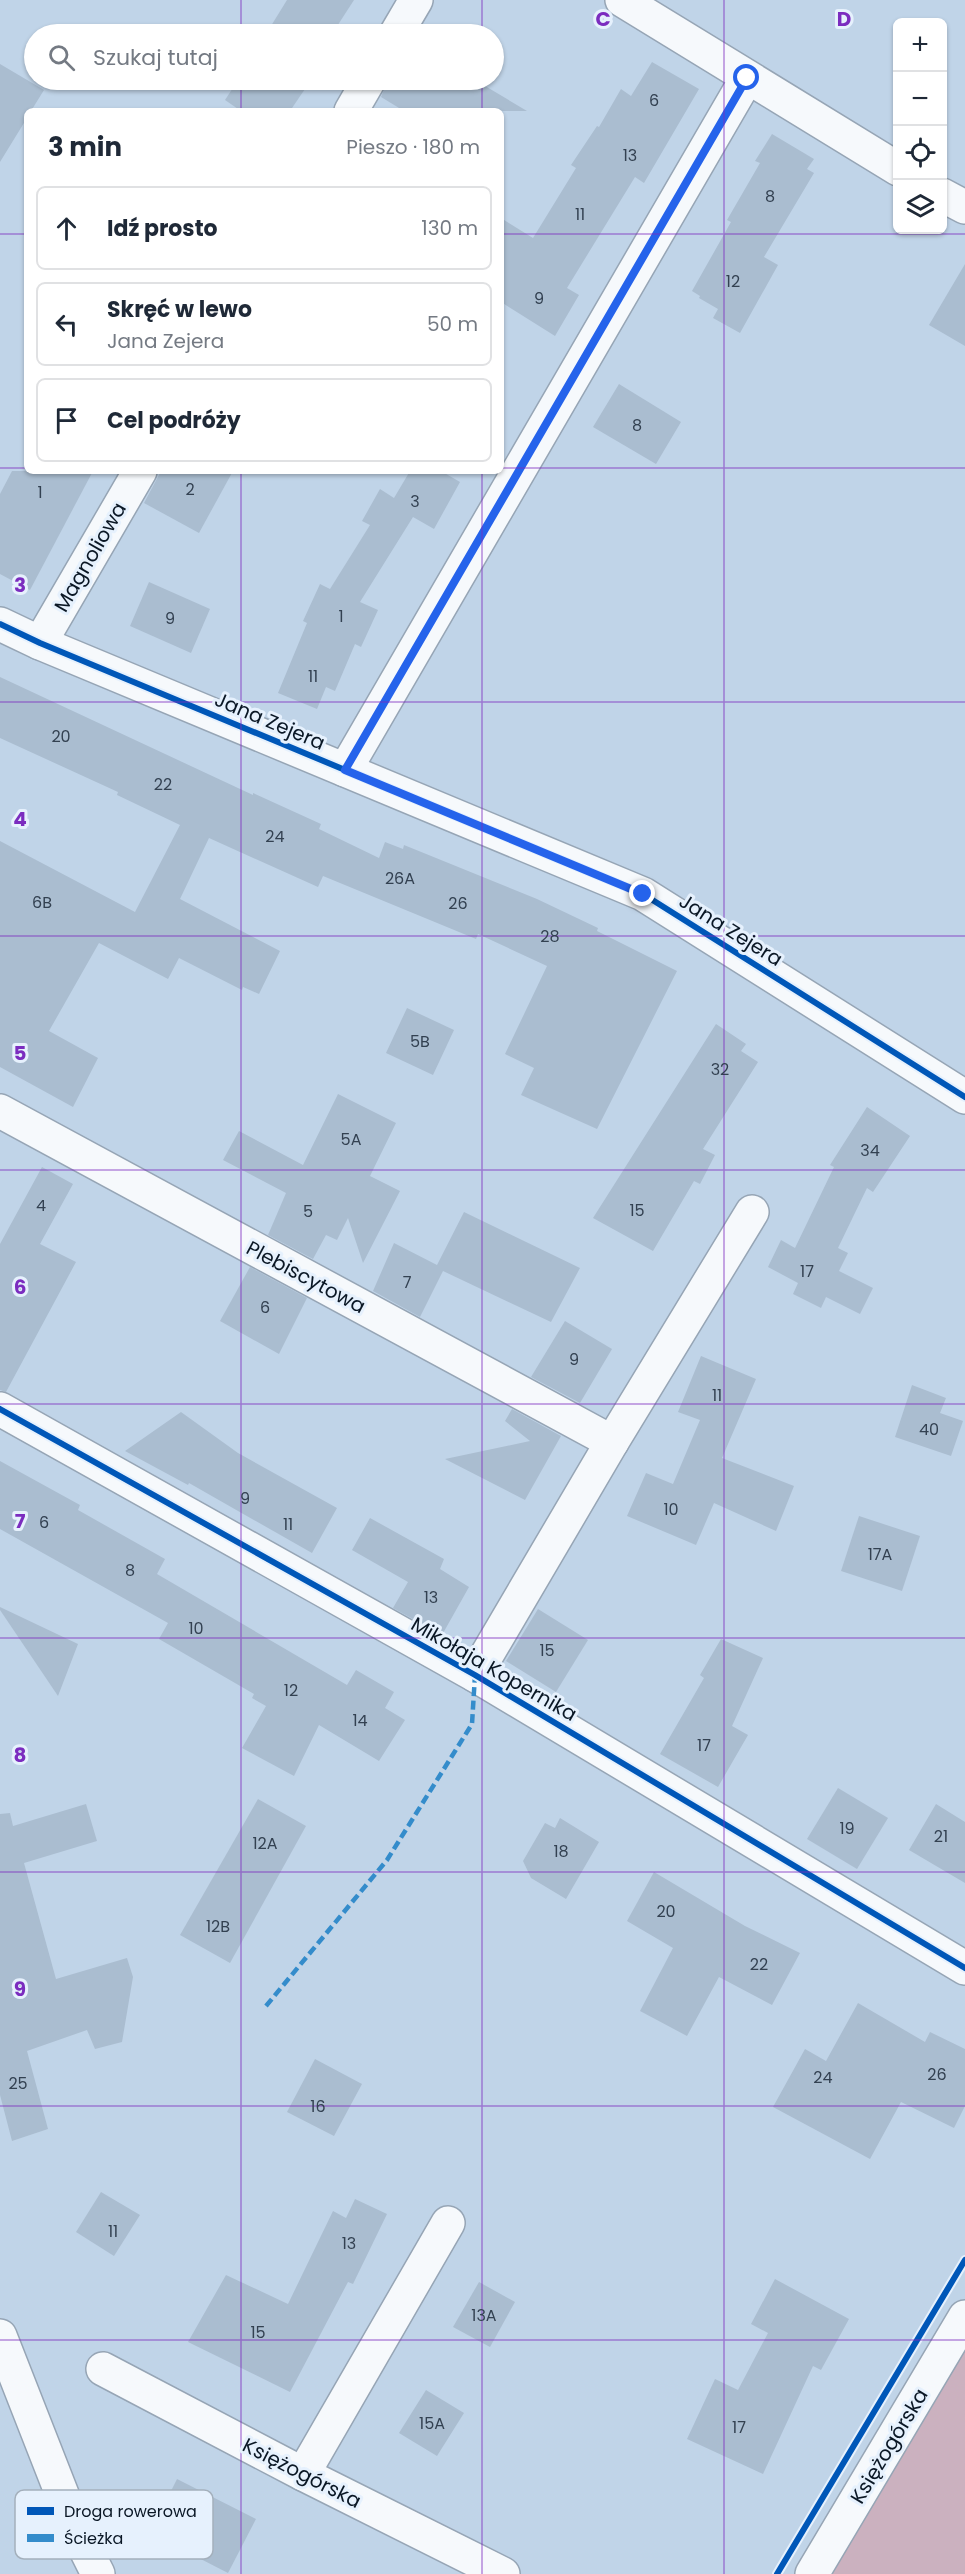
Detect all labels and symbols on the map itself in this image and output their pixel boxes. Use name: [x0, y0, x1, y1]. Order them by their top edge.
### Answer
text: C: [595, 5, 611, 33]
text: D: [837, 5, 851, 33]
route start: [733, 64, 759, 90]
house number: 6: [649, 89, 659, 112]
house number: 13: [623, 144, 637, 167]
house number: 8: [765, 185, 775, 208]
house number: 11: [575, 203, 585, 226]
house number: 12: [726, 270, 740, 293]
house number: 9: [534, 287, 544, 310]
house number: 8: [632, 414, 642, 437]
house number: 2: [185, 478, 195, 501]
house number: 1: [37, 481, 43, 504]
house number: 3: [410, 490, 420, 513]
street label: Magnoliowa: [47, 497, 133, 617]
text: 3: [14, 571, 26, 599]
house number: 1: [338, 605, 344, 628]
house number: 9: [165, 607, 175, 630]
house number: 11: [308, 665, 318, 688]
street label: Jana Zejera: [211, 685, 329, 757]
house number: 20: [51, 725, 71, 748]
house number: 22: [154, 773, 172, 796]
text: 4: [13, 805, 27, 833]
house number: 24: [265, 825, 285, 848]
house number: 26A: [385, 867, 415, 890]
route end: [629, 880, 655, 906]
street label: Jana Zejera: [674, 887, 788, 973]
house number: 6B: [32, 891, 52, 914]
house number: 26: [448, 892, 468, 915]
house number: 28: [540, 925, 560, 948]
house number: 5B: [410, 1030, 430, 1053]
text: 5: [14, 1039, 27, 1067]
house number: 32: [711, 1058, 729, 1081]
house number: 5A: [341, 1128, 362, 1151]
house number: 34: [860, 1139, 880, 1162]
house number: 4: [36, 1194, 46, 1217]
house number: 15: [629, 1199, 645, 1222]
house number: 5: [303, 1200, 313, 1223]
street label: Plebiscytowa: [242, 1234, 370, 1320]
house number: 17: [800, 1260, 814, 1283]
house number: 7: [403, 1271, 412, 1294]
text: 6: [14, 1273, 26, 1301]
house number: 6: [260, 1296, 270, 1319]
house number: 9: [569, 1348, 579, 1371]
house number: 11: [712, 1384, 722, 1407]
house number: 40: [919, 1418, 939, 1441]
house number: 9: [240, 1487, 250, 1510]
house number: 10: [663, 1498, 679, 1521]
text: 7: [15, 1507, 26, 1535]
house number: 6: [39, 1511, 49, 1534]
house number: 11: [283, 1513, 293, 1536]
house number: 17A: [868, 1543, 893, 1566]
house number: 8: [125, 1559, 135, 1582]
house number: 13: [424, 1586, 438, 1609]
street label: Mikołaja Kopernika: [406, 1610, 582, 1728]
house number: 10: [188, 1617, 204, 1640]
house number: 15: [539, 1639, 555, 1662]
house number: 12: [284, 1679, 298, 1702]
house number: 14: [352, 1709, 368, 1732]
house number: 17: [697, 1734, 711, 1757]
text: 8: [14, 1741, 26, 1769]
house number: 19: [839, 1817, 855, 1840]
house number: 21: [934, 1825, 948, 1848]
house number: 12A: [252, 1832, 278, 1855]
house number: 18: [553, 1840, 569, 1863]
house number: 20: [656, 1900, 676, 1923]
house number: 12B: [206, 1915, 230, 1938]
house number: 22: [750, 1953, 768, 1976]
text: 9: [14, 1975, 26, 2003]
house number: 26: [927, 2063, 947, 2086]
house number: 24: [813, 2066, 833, 2089]
house number: 25: [8, 2072, 28, 2095]
house number: 16: [310, 2095, 326, 2118]
house number: 11: [108, 2220, 118, 2243]
house number: 13: [342, 2232, 356, 2255]
house number: 13A: [471, 2304, 497, 2327]
house number: 15: [250, 2321, 266, 2344]
street label: Księżogórska: [844, 2383, 934, 2509]
house number: 15A: [419, 2412, 445, 2435]
house number: 17: [732, 2416, 746, 2439]
street label: Księżogórska: [238, 2431, 366, 2515]
legend: [15, 2490, 213, 2559]
text: Droga rowerowa: [64, 2500, 197, 2523]
text: Ścieżka: [64, 2527, 123, 2550]

